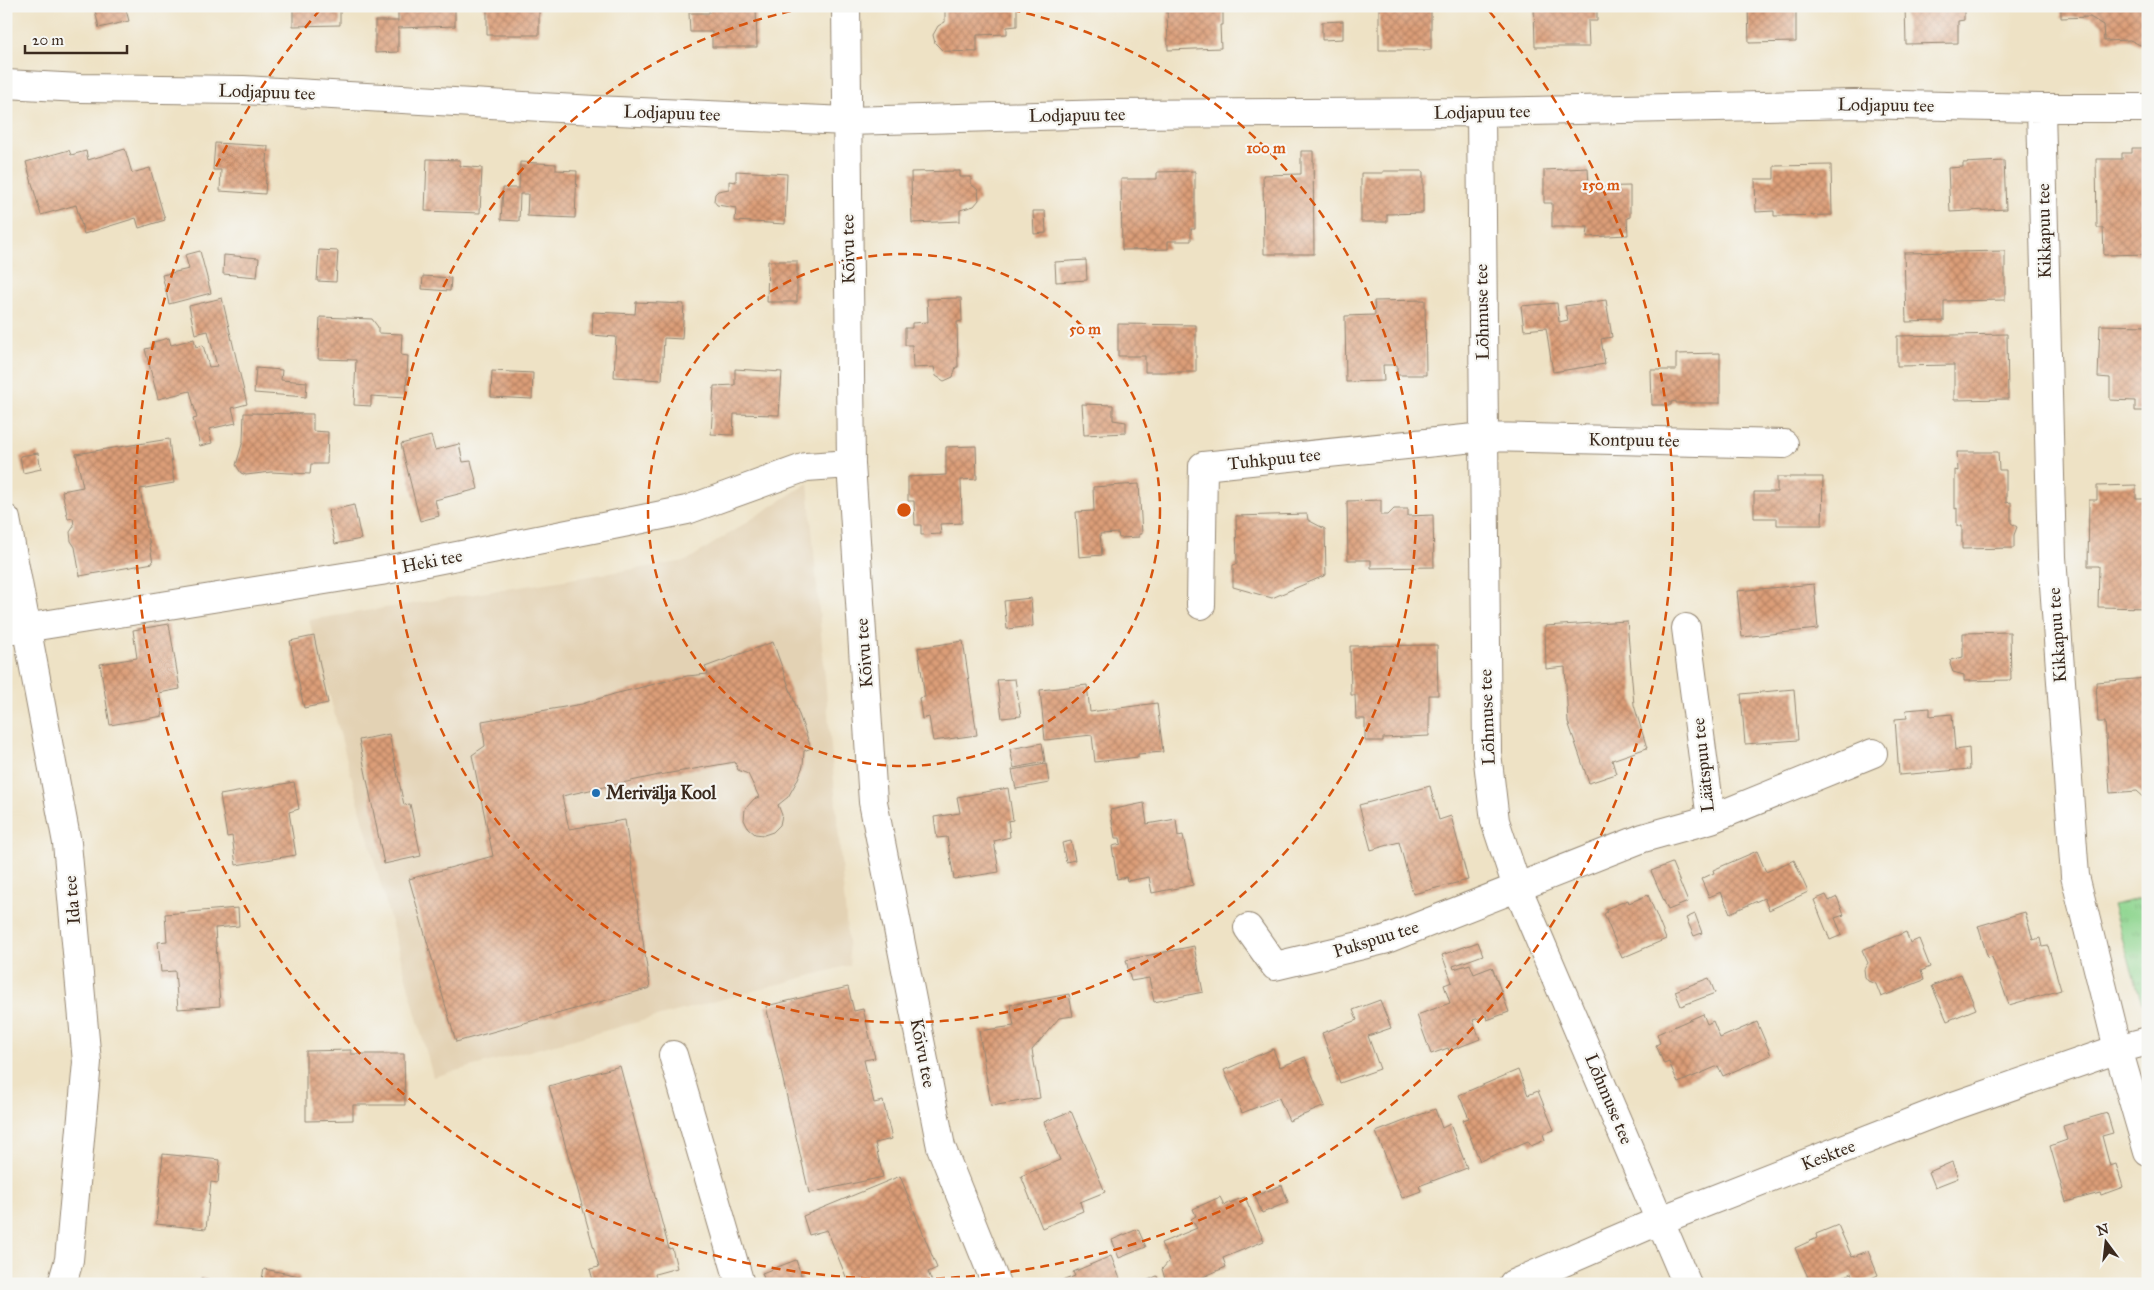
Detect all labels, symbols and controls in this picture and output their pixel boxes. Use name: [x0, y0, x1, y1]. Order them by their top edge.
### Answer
scale bar: [25, 22, 128, 54]
text: 20 m: [32, 31, 64, 49]
street label: Lodjapuu tee: [218, 79, 316, 105]
street label: Lodjapuu tee: [1837, 93, 1935, 117]
street label: Lodjapuu tee: [623, 100, 721, 126]
street label: Lodjapuu tee: [1433, 100, 1531, 124]
street label: Lodjapuu tee: [1028, 103, 1126, 127]
text: 100 m: [1246, 139, 1286, 157]
text: 150 m: [1582, 176, 1620, 194]
street label: Kikkapuu tee: [2032, 183, 2056, 279]
street label: Kõivu tee: [836, 214, 860, 284]
street label: Lõhmuse tee: [1470, 264, 1494, 360]
text: 50 m: [1069, 320, 1101, 338]
street label: Kontpuu tee: [1588, 428, 1680, 452]
street label: Tuhkpuu tee: [1226, 443, 1322, 475]
centre of rings: [895, 501, 913, 519]
street label: Heki tee: [400, 544, 464, 578]
street label: Kikkapuu tee: [2043, 587, 2071, 683]
street label: Kõivu tee: [851, 617, 877, 689]
street label: Lõhmuse tee: [1474, 668, 1500, 766]
street label: Läätspuu tee: [1687, 717, 1719, 813]
place label: Merivälja Kool: [606, 782, 717, 805]
marker: Merivälja Kool: [590, 787, 602, 799]
street label: Ida tee: [59, 875, 85, 925]
street label: Pukspuu tee: [1331, 916, 1421, 962]
street label: Kõivu tee: [906, 1017, 940, 1089]
street label: Lõhmuse tee: [1580, 1050, 1638, 1148]
street label: Kesktee: [1798, 1135, 1858, 1175]
north arrow: [2082, 1218, 2132, 1268]
text: N: [2095, 1220, 2111, 1240]

